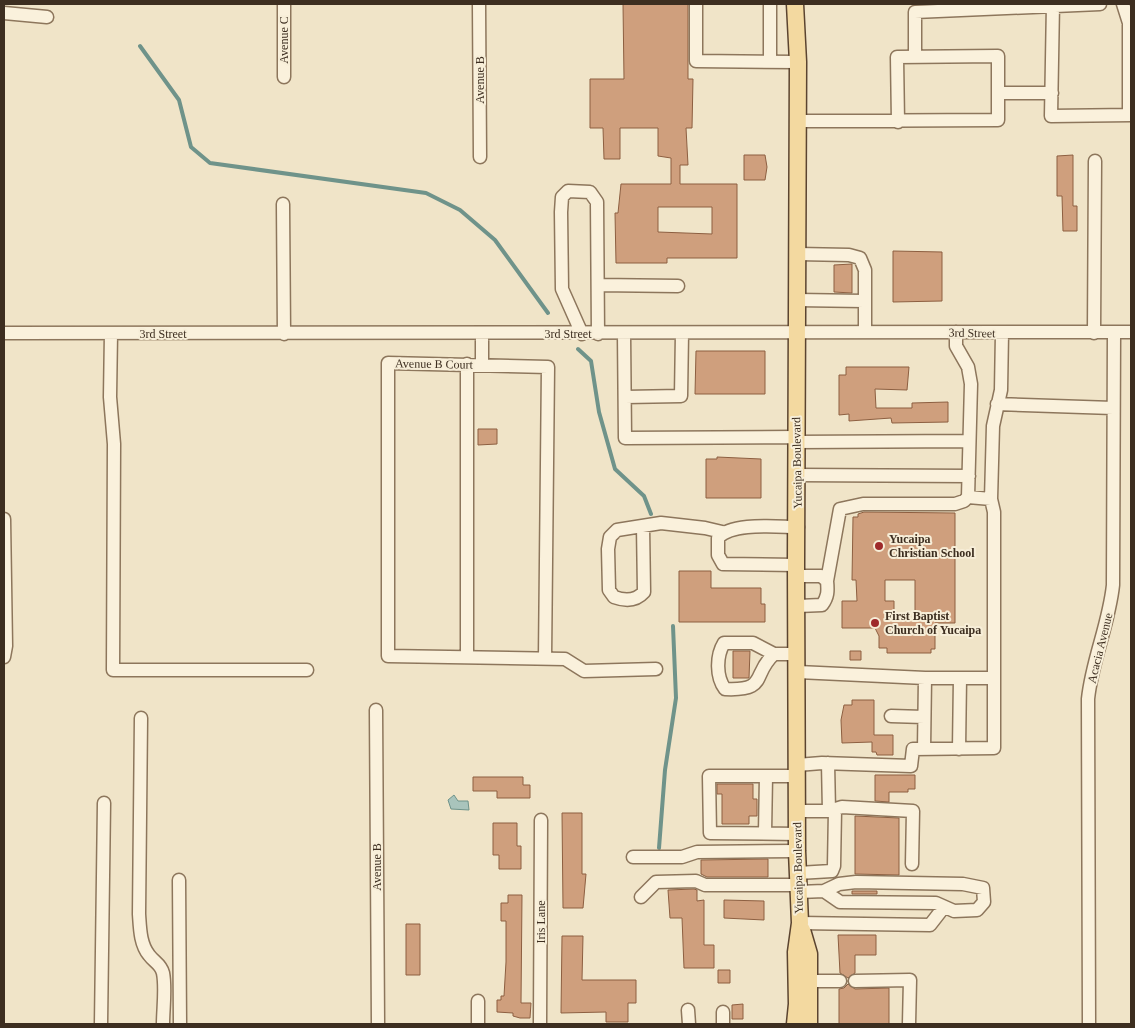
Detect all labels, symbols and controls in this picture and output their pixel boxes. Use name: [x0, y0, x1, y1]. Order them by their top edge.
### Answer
street label: Avenue C: [277, 16, 291, 64]
street label: Avenue B: [473, 56, 487, 104]
street label: 3rd Street: [948, 326, 996, 340]
street label: 3rd Street: [140, 327, 187, 341]
street label: 3rd Street: [545, 327, 592, 341]
street label: Avenue B Court: [395, 356, 474, 372]
street label: Yucaipa Boulevard: [789, 417, 805, 509]
place label: Yucaipa Christian School: [889, 532, 975, 560]
marker: Yucaipa Christian School: [873, 540, 885, 552]
place label: First Baptist Church of Yucaipa: [885, 609, 981, 637]
street label: Acacia Avenue: [1084, 611, 1116, 685]
marker: First Baptist Church of Yucaipa: [869, 617, 881, 629]
street label: Yucaipa Boulevard: [790, 822, 806, 914]
street label: Avenue B: [370, 843, 384, 891]
street label: Iris Lane: [534, 901, 548, 943]

